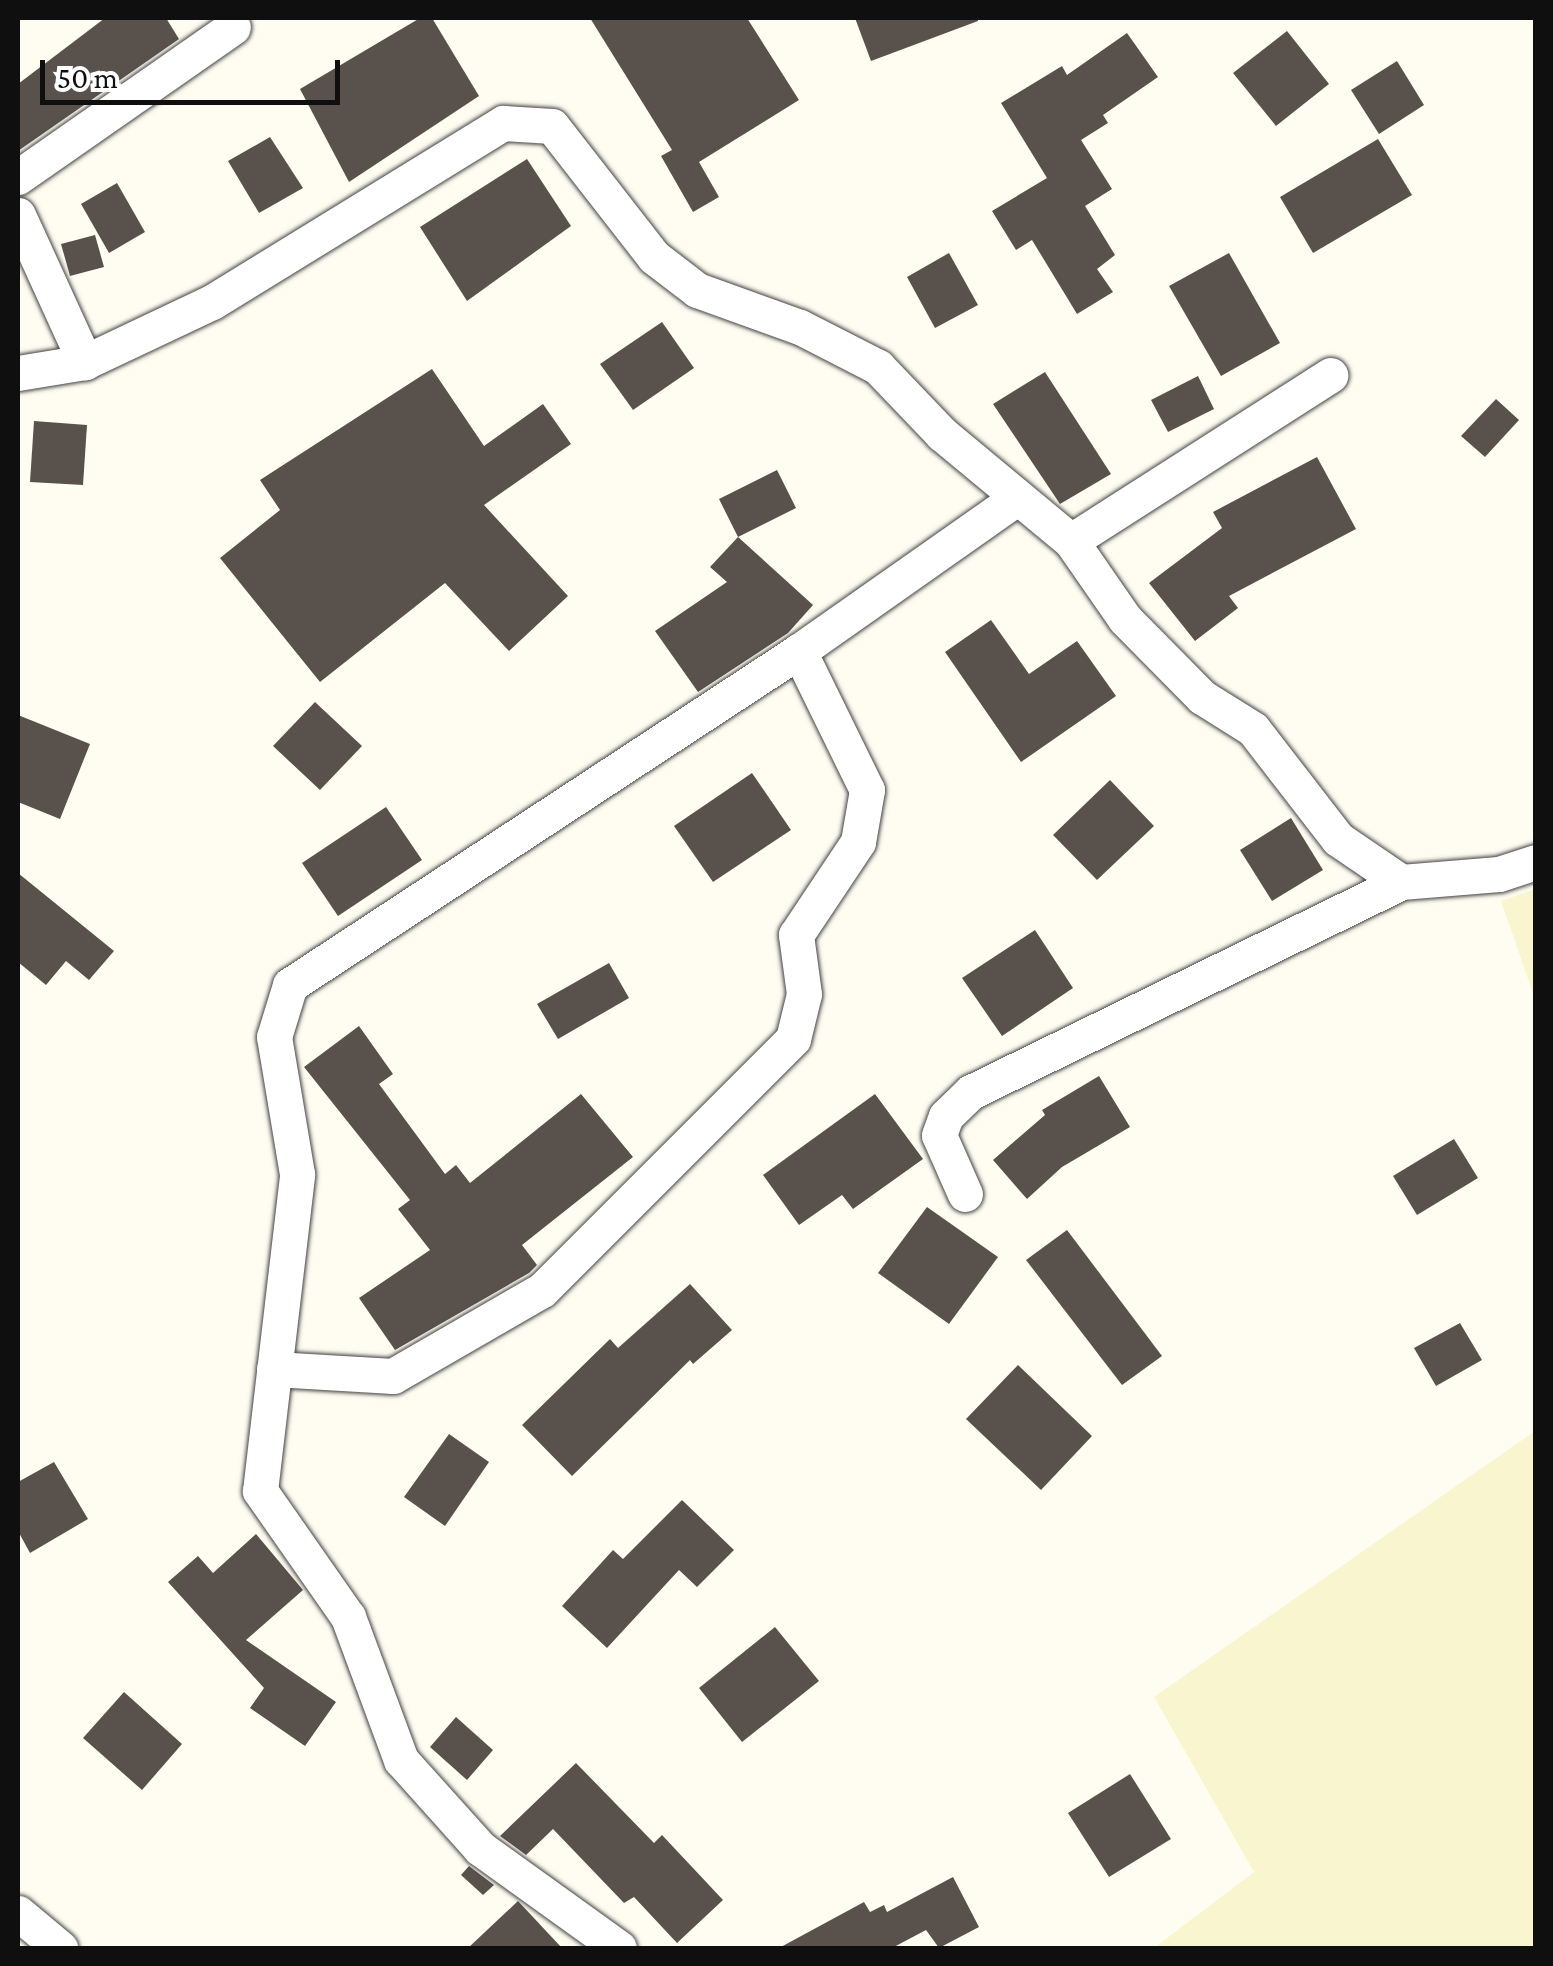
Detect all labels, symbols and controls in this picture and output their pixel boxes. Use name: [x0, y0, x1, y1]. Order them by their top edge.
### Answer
scale bar: [45, 40, 345, 102]
text: 50 m: [57, 61, 118, 94]

